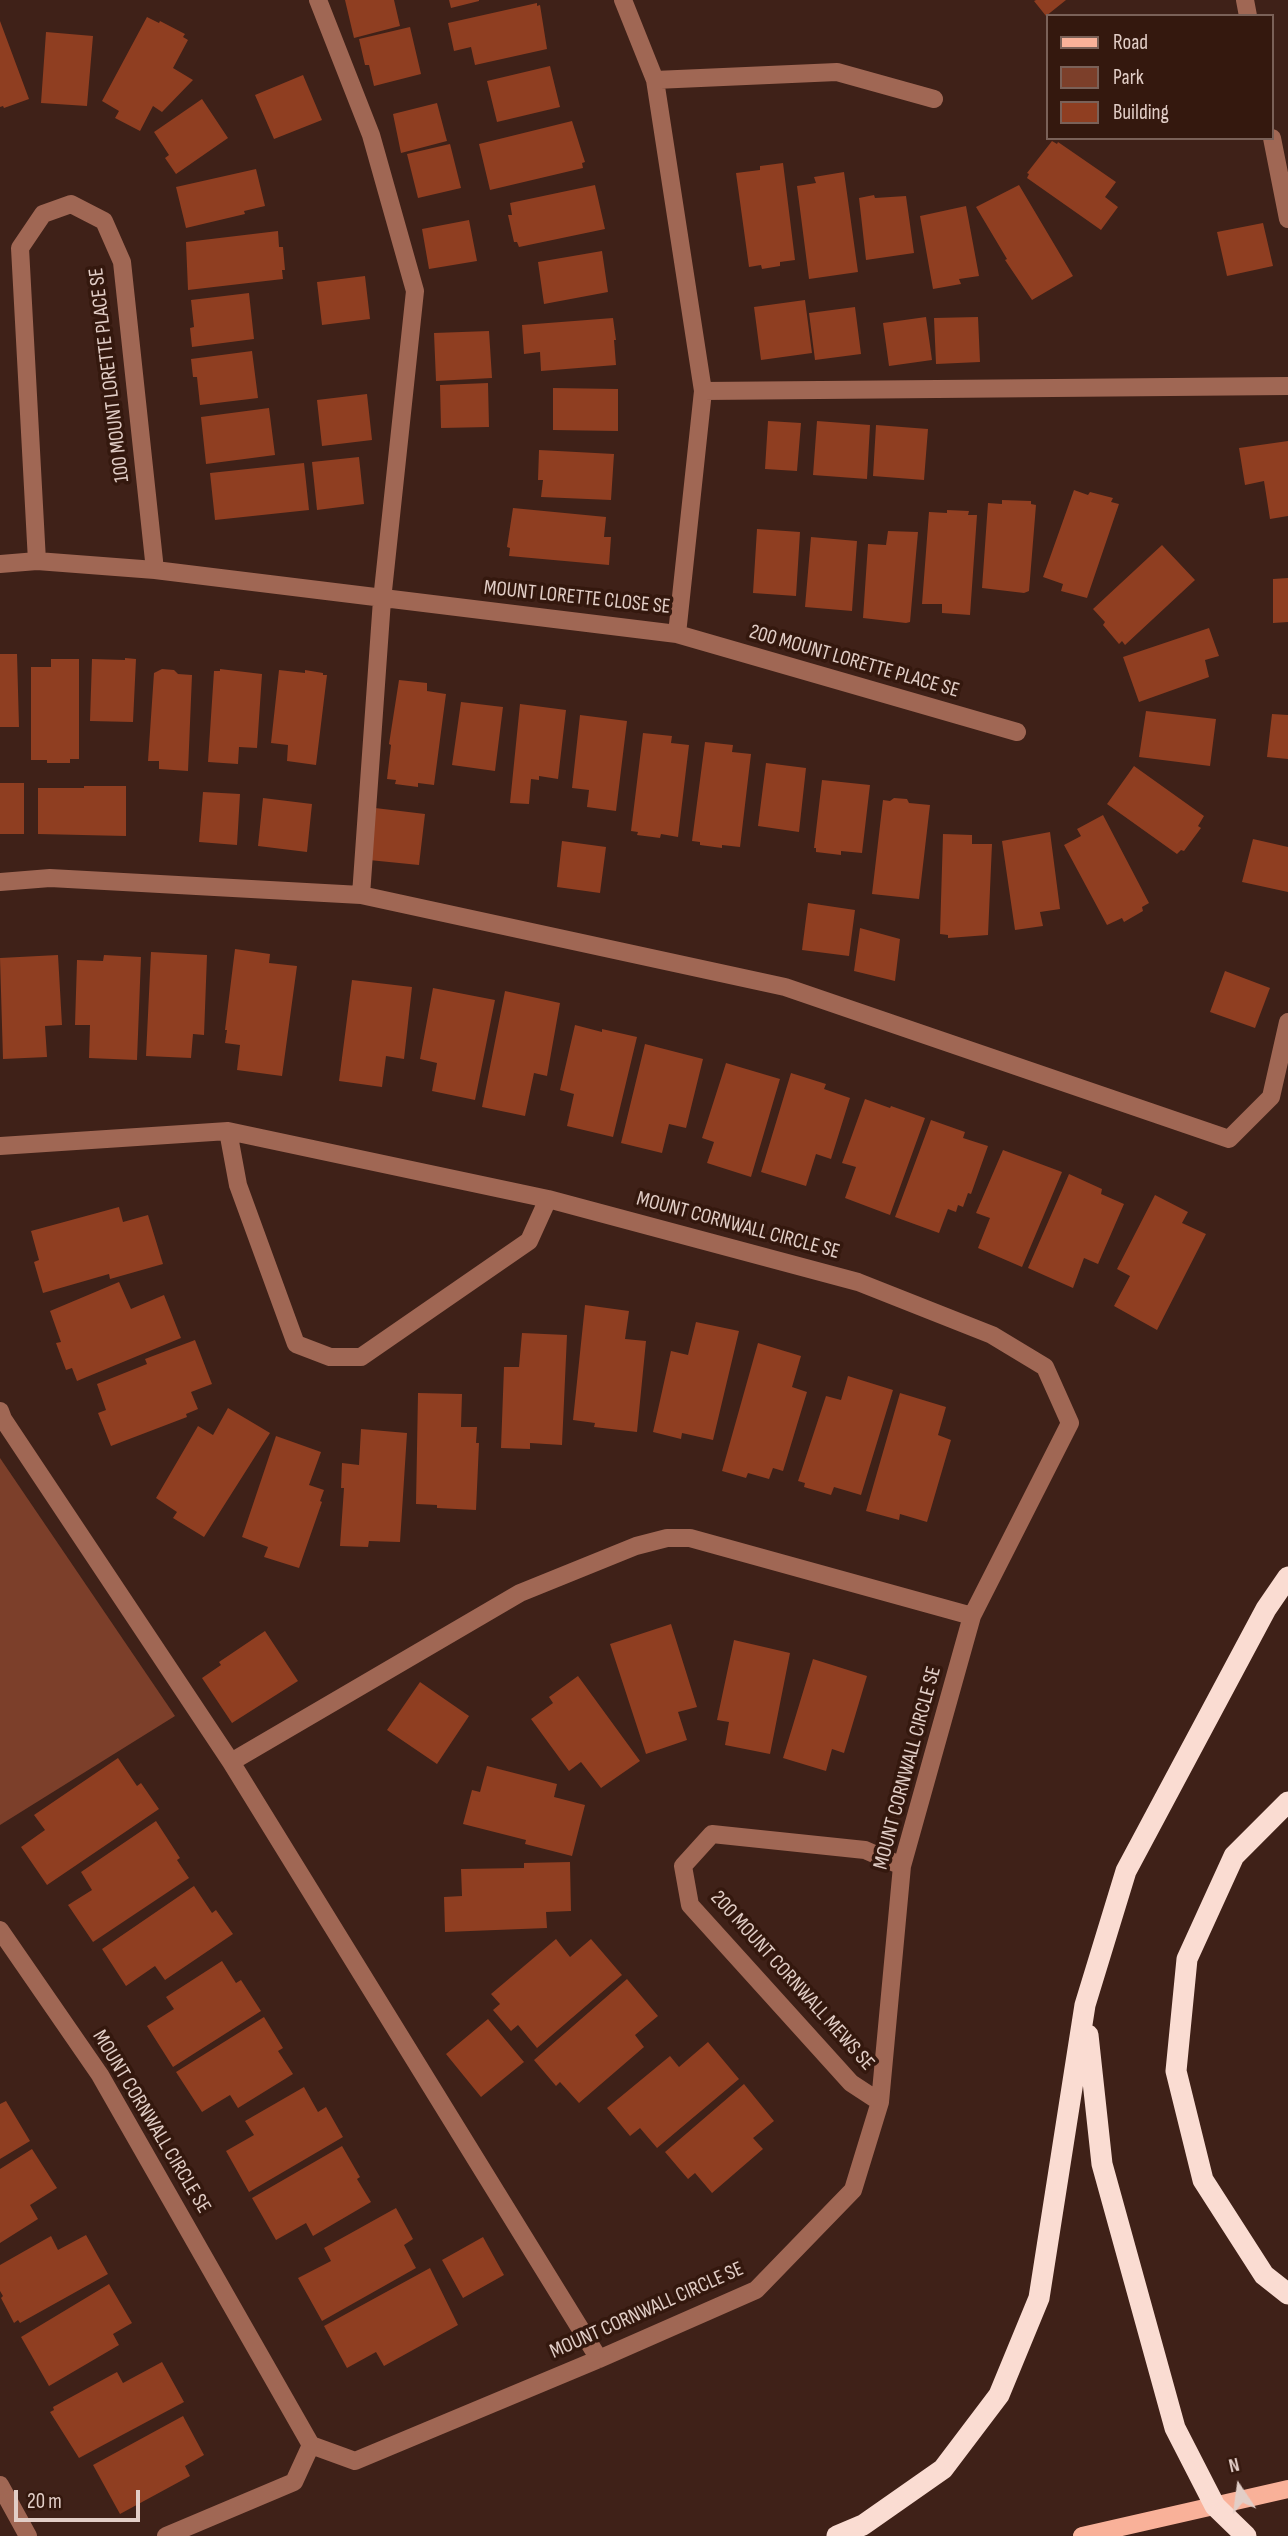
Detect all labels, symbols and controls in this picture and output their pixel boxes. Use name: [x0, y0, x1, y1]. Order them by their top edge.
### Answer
legend: [1046, 14, 1274, 140]
text: Road: [1113, 30, 1148, 55]
text: Park: [1113, 65, 1144, 90]
text: Building: [1113, 100, 1169, 125]
street label: 100 MOUNT LORETTE PLACE SE: [84, 266, 136, 484]
street label: MOUNT LORETTE CLOSE SE: [482, 576, 672, 620]
street label: 200 MOUNT LORETTE PLACE SE: [746, 620, 962, 704]
street label: MOUNT CORNWALL CIRCLE SE: [634, 1187, 842, 1265]
street label: MOUNT CORNWALL CIRCLE SE: [869, 1664, 947, 1872]
street label: 200 MOUNT CORNWALL MEWS SE: [705, 1886, 879, 2076]
street label: MOUNT CORNWALL CIRCLE SE: [86, 2026, 216, 2218]
street label: MOUNT CORNWALL CIRCLE SE: [546, 2257, 748, 2365]
north arrow: [1204, 2452, 1274, 2522]
text: N: [1227, 2454, 1242, 2478]
scale bar: [18, 2476, 144, 2520]
text: 20 m: [27, 2489, 62, 2514]

